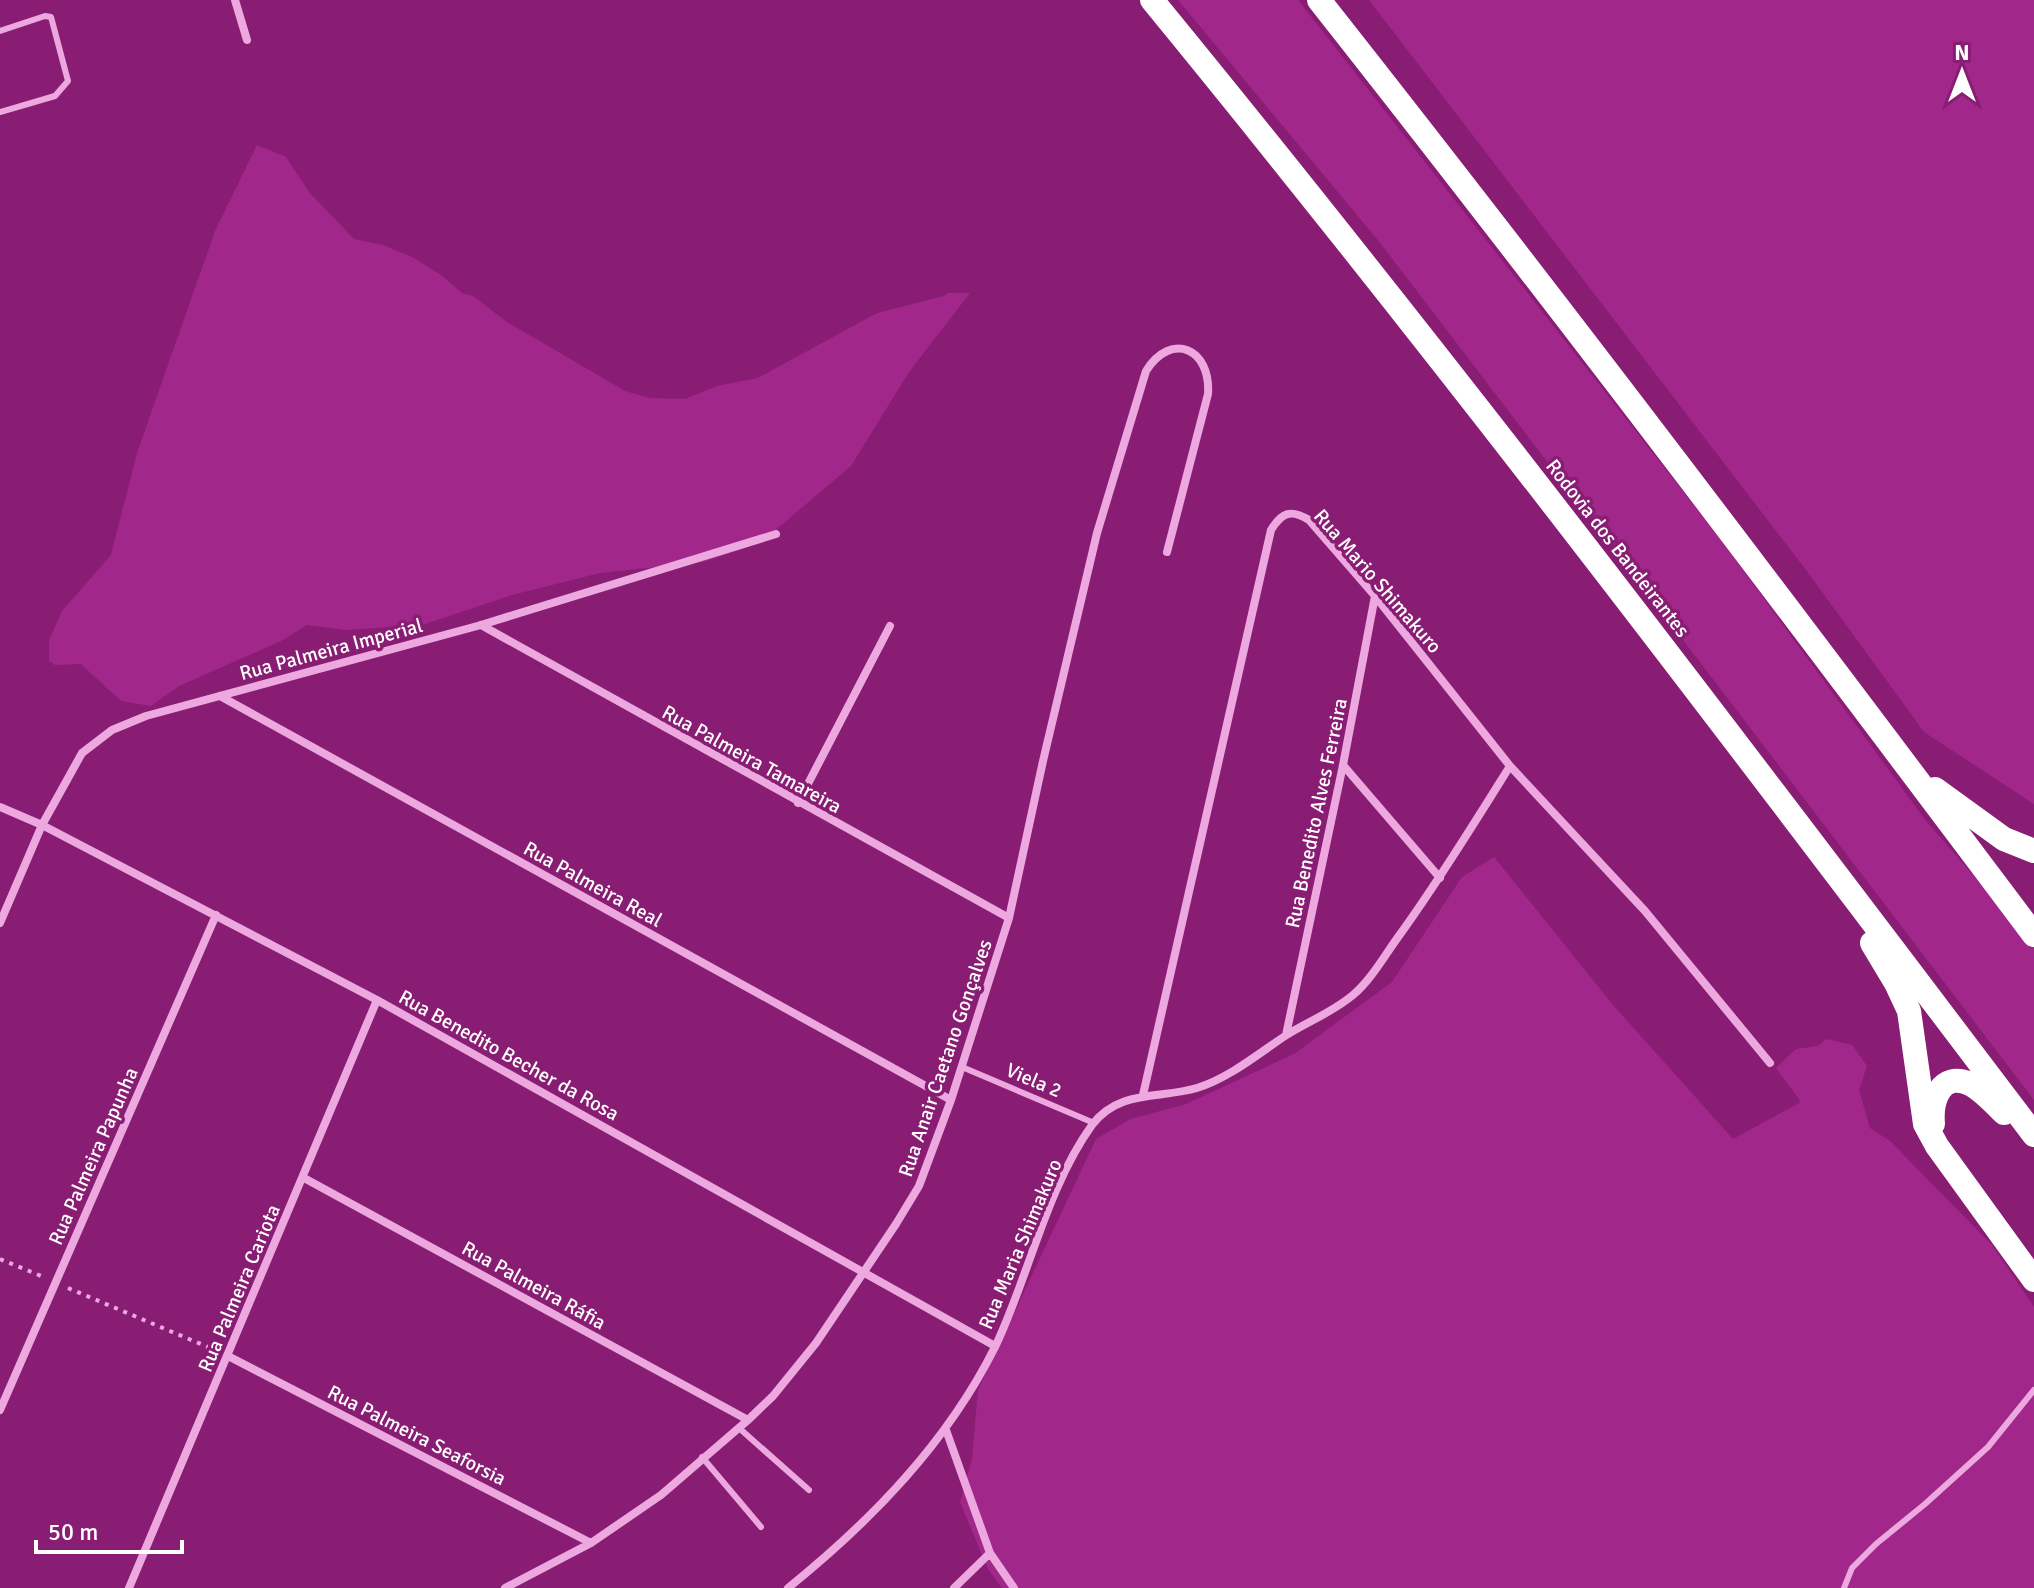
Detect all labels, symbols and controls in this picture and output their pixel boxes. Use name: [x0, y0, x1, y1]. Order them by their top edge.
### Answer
north arrow: [1922, 32, 2002, 112]
text: N: [1954, 39, 1970, 66]
street label: Rodovia dos Bandeirantes: [1540, 454, 1695, 642]
street label: Rua Mario Shimakuro: [1308, 504, 1447, 659]
street label: Rua Palmeira Imperial: [237, 613, 426, 686]
street label: Rua Benedito Alves Ferreira: [1280, 696, 1353, 930]
street label: Rua Palmeira Tamareira: [658, 700, 846, 819]
street label: Rua Palmeira Real: [519, 836, 667, 933]
street label: Rua Anair Caetano Gonçalves: [893, 936, 998, 1180]
street label: Rua Benedito Becher da Rosa: [394, 984, 623, 1126]
street label: Viela 2: [1002, 1058, 1065, 1103]
street label: Rua Palmeira Papunha: [43, 1064, 144, 1249]
street label: Rua Maria Shimakuro: [973, 1155, 1068, 1333]
street label: Rua Palmeira Cariota: [193, 1201, 286, 1376]
street label: Rua Palmeira Ráfia: [457, 1236, 610, 1335]
street label: Rua Palmeira Seaforsia: [323, 1380, 510, 1491]
scale bar: [36, 1504, 182, 1554]
text: 50 m: [48, 1517, 98, 1547]

